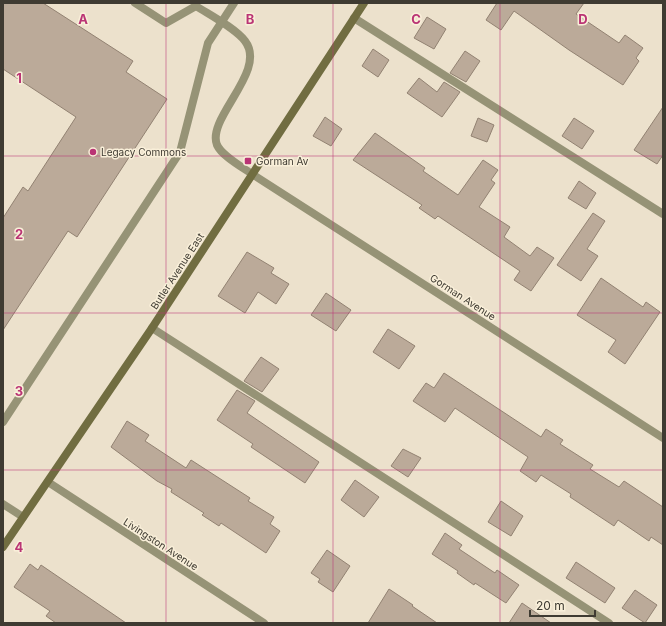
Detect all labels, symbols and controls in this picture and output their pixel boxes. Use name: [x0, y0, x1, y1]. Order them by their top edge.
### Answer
text: A: [78, 11, 88, 27]
text: B: [246, 11, 255, 27]
text: C: [411, 11, 421, 27]
text: D: [578, 11, 588, 27]
text: 1: [16, 70, 22, 86]
place label: Legacy Commons: [101, 146, 186, 158]
marker: Legacy Commons: [88, 147, 98, 157]
place label: Gorman Av: [256, 155, 309, 167]
marker: Gorman Av: [243, 156, 253, 166]
text: 2: [15, 226, 23, 242]
street label: Butler Avenue East: [148, 230, 207, 311]
street label: Gorman Avenue: [428, 271, 498, 323]
text: 3: [15, 383, 23, 399]
street label: Livingston Avenue: [121, 515, 201, 573]
text: 4: [15, 539, 24, 555]
scale bar: [530, 592, 595, 618]
text: 20 m: [536, 598, 565, 613]

